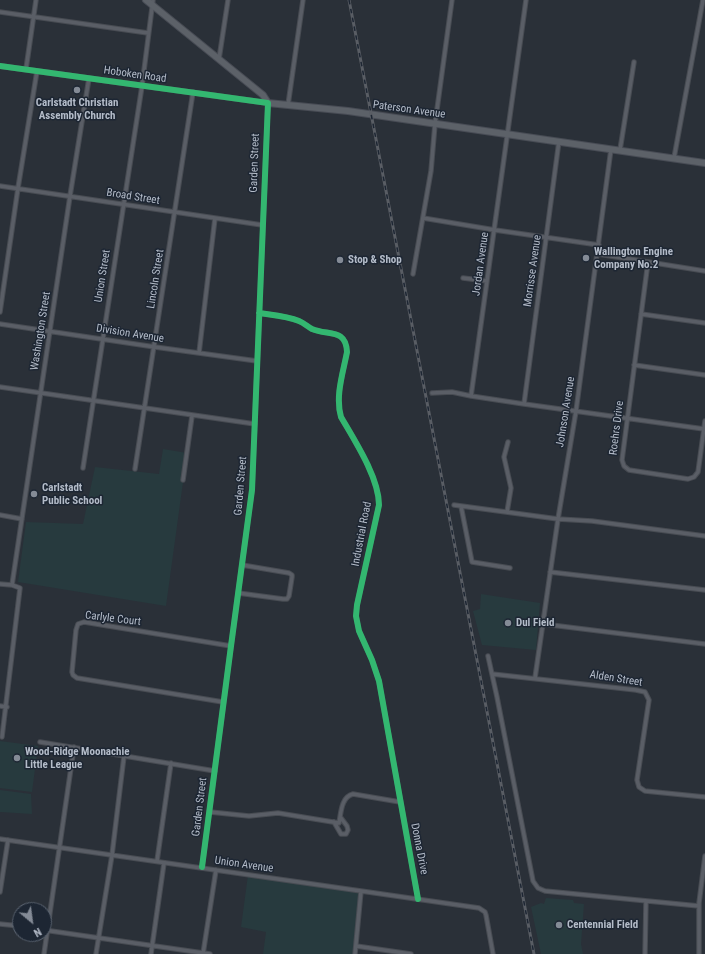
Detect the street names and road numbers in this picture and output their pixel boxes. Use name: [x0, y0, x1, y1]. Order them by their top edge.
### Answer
street label: Hoboken Road: [103, 64, 167, 86]
street label: Paterson Avenue: [372, 98, 446, 122]
street label: Garden Street: [247, 133, 263, 193]
street label: Broad Street: [105, 186, 161, 208]
street label: Jordan Avenue: [470, 231, 492, 297]
street label: Morrisse Avenue: [521, 234, 545, 308]
street label: Lincoln Street: [145, 248, 167, 310]
street label: Union Street: [92, 249, 114, 303]
street label: Washington Street: [28, 291, 54, 371]
street label: Division Avenue: [95, 322, 165, 346]
street label: Johnson Avenue: [554, 376, 578, 448]
street label: Roehrs Drive: [607, 400, 627, 456]
street label: Garden Street: [232, 456, 250, 516]
street label: Industrial Road: [349, 501, 375, 567]
street label: Carlyle Court: [84, 609, 142, 629]
street label: Alden Street: [589, 668, 643, 690]
street label: Garden Street: [190, 777, 210, 837]
street label: Donna Drive: [408, 822, 430, 876]
street label: Union Avenue: [214, 854, 274, 876]

